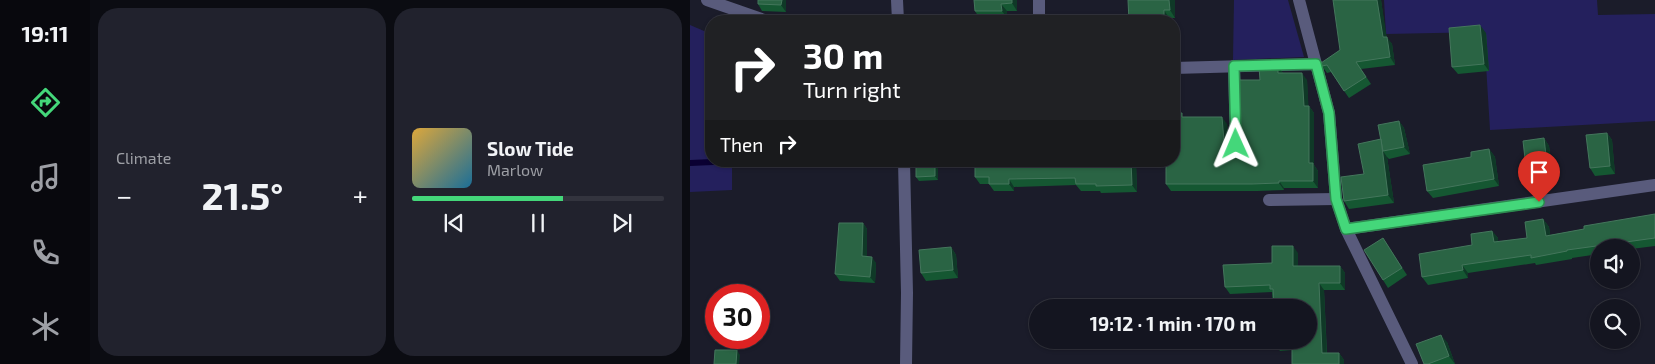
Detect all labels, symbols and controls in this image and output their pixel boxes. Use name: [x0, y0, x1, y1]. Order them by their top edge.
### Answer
text: 19:11: [21, 20, 69, 46]
text: 30 m: [803, 34, 883, 76]
icon: right: [720, 35, 785, 100]
text: Turn right: [803, 76, 901, 102]
icon: directions: [28, 85, 63, 120]
position arrow: [1209, 117, 1261, 169]
icon: right: [773, 130, 801, 158]
text: Then: [720, 133, 763, 156]
text: Slow Tide: [487, 137, 574, 160]
text: Climate: [116, 148, 171, 167]
pin: [1518, 151, 1560, 202]
icon: arrive: [1525, 158, 1553, 186]
icon: music: [28, 160, 63, 195]
text: Marlow: [487, 160, 543, 179]
text: 21.5°: [202, 172, 283, 218]
text: −: [116, 178, 132, 212]
text: +: [353, 178, 368, 212]
icon: previous: [440, 209, 468, 237]
icon: pause: [524, 209, 552, 237]
icon: next: [608, 209, 636, 237]
icon: phone: [28, 235, 63, 270]
map controls: [1590, 239, 1640, 349]
button: sound: [1590, 239, 1640, 289]
speed limit sign: 30: [705, 284, 770, 349]
button: search: [1590, 299, 1640, 349]
icon: climate: [28, 309, 63, 344]
text: 19:12 · 1 min · 170 m: [1090, 312, 1256, 335]

